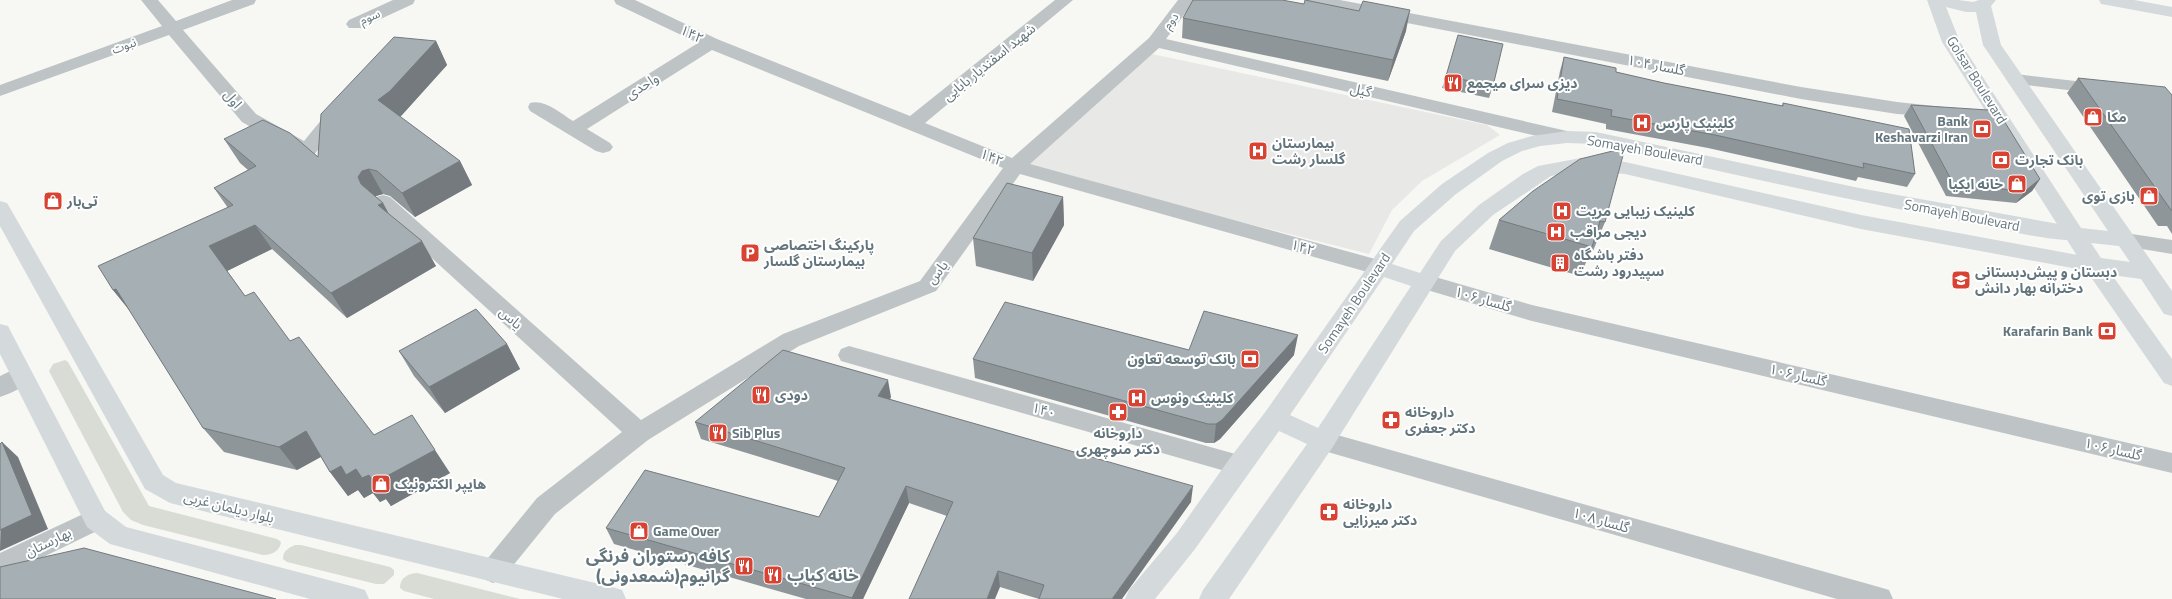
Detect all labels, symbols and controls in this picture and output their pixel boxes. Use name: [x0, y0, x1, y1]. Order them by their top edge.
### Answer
street label: سوم: [356, 4, 383, 29]
street label: دوم: [1158, 8, 1183, 33]
street label: شهید اسفندیار بابایی: [938, 18, 1040, 106]
street label: ۱۴۲: [677, 19, 708, 48]
street label: نبوت: [109, 32, 139, 59]
street label: Golsar Boulevard: [1942, 32, 2013, 128]
street label: گلسار ۱۰۴: [1626, 49, 1687, 80]
street label: واحدی: [621, 67, 663, 104]
restaurant icon: دیزی سرای میجمع: [1442, 72, 1464, 94]
place label: دیزی سرای میجمع: [1467, 72, 1578, 93]
street label: گیل: [1348, 77, 1374, 102]
street label: اول: [219, 85, 248, 113]
shop icon: مکا: [2082, 106, 2104, 128]
place label: مکا: [2107, 106, 2127, 127]
place label: Bank Keshavarzi Iran: [1875, 110, 1969, 147]
hospital icon: کلینیک پارس: [1631, 112, 1653, 134]
place label: کلینیک پارس: [1656, 112, 1735, 133]
bank icon: Bank Keshavarzi Iran: [1971, 118, 1993, 140]
street label: Somayeh Boulevard: [1586, 129, 1705, 170]
place label: بیمارستان گلسار رشت: [1272, 132, 1346, 169]
hospital icon: بیمارستان گلسار رشت: [1247, 140, 1269, 162]
street label: ۱۴۲: [977, 142, 1007, 171]
bank icon: بانک تجارت: [1990, 149, 2012, 171]
place label: بانک تجارت: [2015, 149, 2083, 170]
place label: خانه ایکیا: [1948, 173, 2003, 194]
shop icon: خانه ایکیا: [2006, 173, 2028, 195]
place label: بازی توی: [2082, 185, 2135, 206]
shop icon: بازی توی: [2138, 185, 2160, 207]
shop icon: تی‌بار: [42, 190, 64, 212]
place label: تی‌بار: [66, 190, 98, 211]
street label: Somayeh Boulevard: [1903, 193, 2022, 236]
hospital icon: کلینیک زیبایی مریت: [1551, 200, 1573, 222]
place label: کلینیک زیبایی مریت: [1576, 200, 1696, 221]
hospital icon: دیجی مراقب: [1545, 221, 1567, 243]
place label: دیجی مراقب: [1570, 221, 1647, 242]
street label: ۱۴۲: [1289, 233, 1318, 260]
place label: پارکینگ اختصاصی بیمارستان گلسار: [763, 234, 874, 271]
parking icon: پارکینگ اختصاصی بیمارستان گلسار: [739, 242, 761, 264]
place label: دفتر باشگاه سپیدرود رشت: [1574, 244, 1664, 281]
street label: Somayeh Boulevard: [1312, 248, 1395, 357]
building icon: دفتر باشگاه سپیدرود رشت: [1549, 252, 1571, 274]
street label: یاس: [921, 255, 953, 288]
place label: دبستان و پیش‌دبستانی دخترانه بهار دانش: [1975, 261, 2117, 298]
school or university icon: دبستان و پیش‌دبستانی دخترانه بهار دانش: [1950, 269, 1972, 291]
street label: گلسار ۱۰۶: [1452, 280, 1514, 317]
street label: یاس: [495, 301, 528, 334]
place label: Karafarin Bank: [2003, 320, 2094, 341]
bank icon: Karafarin Bank: [2096, 320, 2118, 342]
place label: بانک توسعه تعاون: [1127, 348, 1236, 369]
bank icon: بانک توسعه تعاون: [1239, 348, 1261, 370]
street label: گلسار ۱۰۶: [1767, 358, 1829, 391]
restaurant icon: دودی: [750, 384, 772, 406]
place label: دودی: [775, 384, 808, 405]
hospital icon: کلینیک ونوس: [1126, 387, 1148, 409]
place label: کلینیک ونوس: [1151, 387, 1234, 408]
street label: ۱۴۰: [1030, 396, 1059, 423]
pharmacy icon: داروخانه دکتر منوچهری: [1107, 401, 1129, 423]
place label: داروخانه دکتر جعفری: [1405, 401, 1475, 438]
pharmacy icon: داروخانه دکتر جعفری: [1380, 409, 1402, 431]
restaurant icon: Sib Plus: [707, 422, 729, 444]
place label: Sib Plus: [732, 422, 781, 443]
place label: داروخانه دکتر منوچهری: [1076, 422, 1160, 459]
street label: گلسار ۱۰۶: [2082, 432, 2144, 465]
shop icon: هایپر الکترونیک: [370, 473, 392, 495]
place label: هایپر الکترونیک: [395, 473, 486, 494]
street label: بلوار دیلمان غربی: [182, 485, 277, 528]
place label: داروخانه دکتر میرزایی: [1343, 493, 1417, 530]
pharmacy icon: داروخانه دکتر میرزایی: [1318, 501, 1340, 523]
street label: گلسار ۱۰۸: [1570, 501, 1632, 538]
shop icon: Game Over: [628, 520, 650, 542]
place label: Game Over: [653, 520, 719, 541]
street label: بهارستان: [21, 521, 75, 562]
place label: کافه رستوران فرنگی گرانیوم(شمعدونی): [586, 543, 730, 589]
restaurant icon: کافه رستوران فرنگی گرانیوم(شمعدونی): [733, 555, 755, 577]
place label: خانه کباب: [787, 562, 859, 588]
restaurant icon: خانه کباب: [762, 564, 784, 586]

